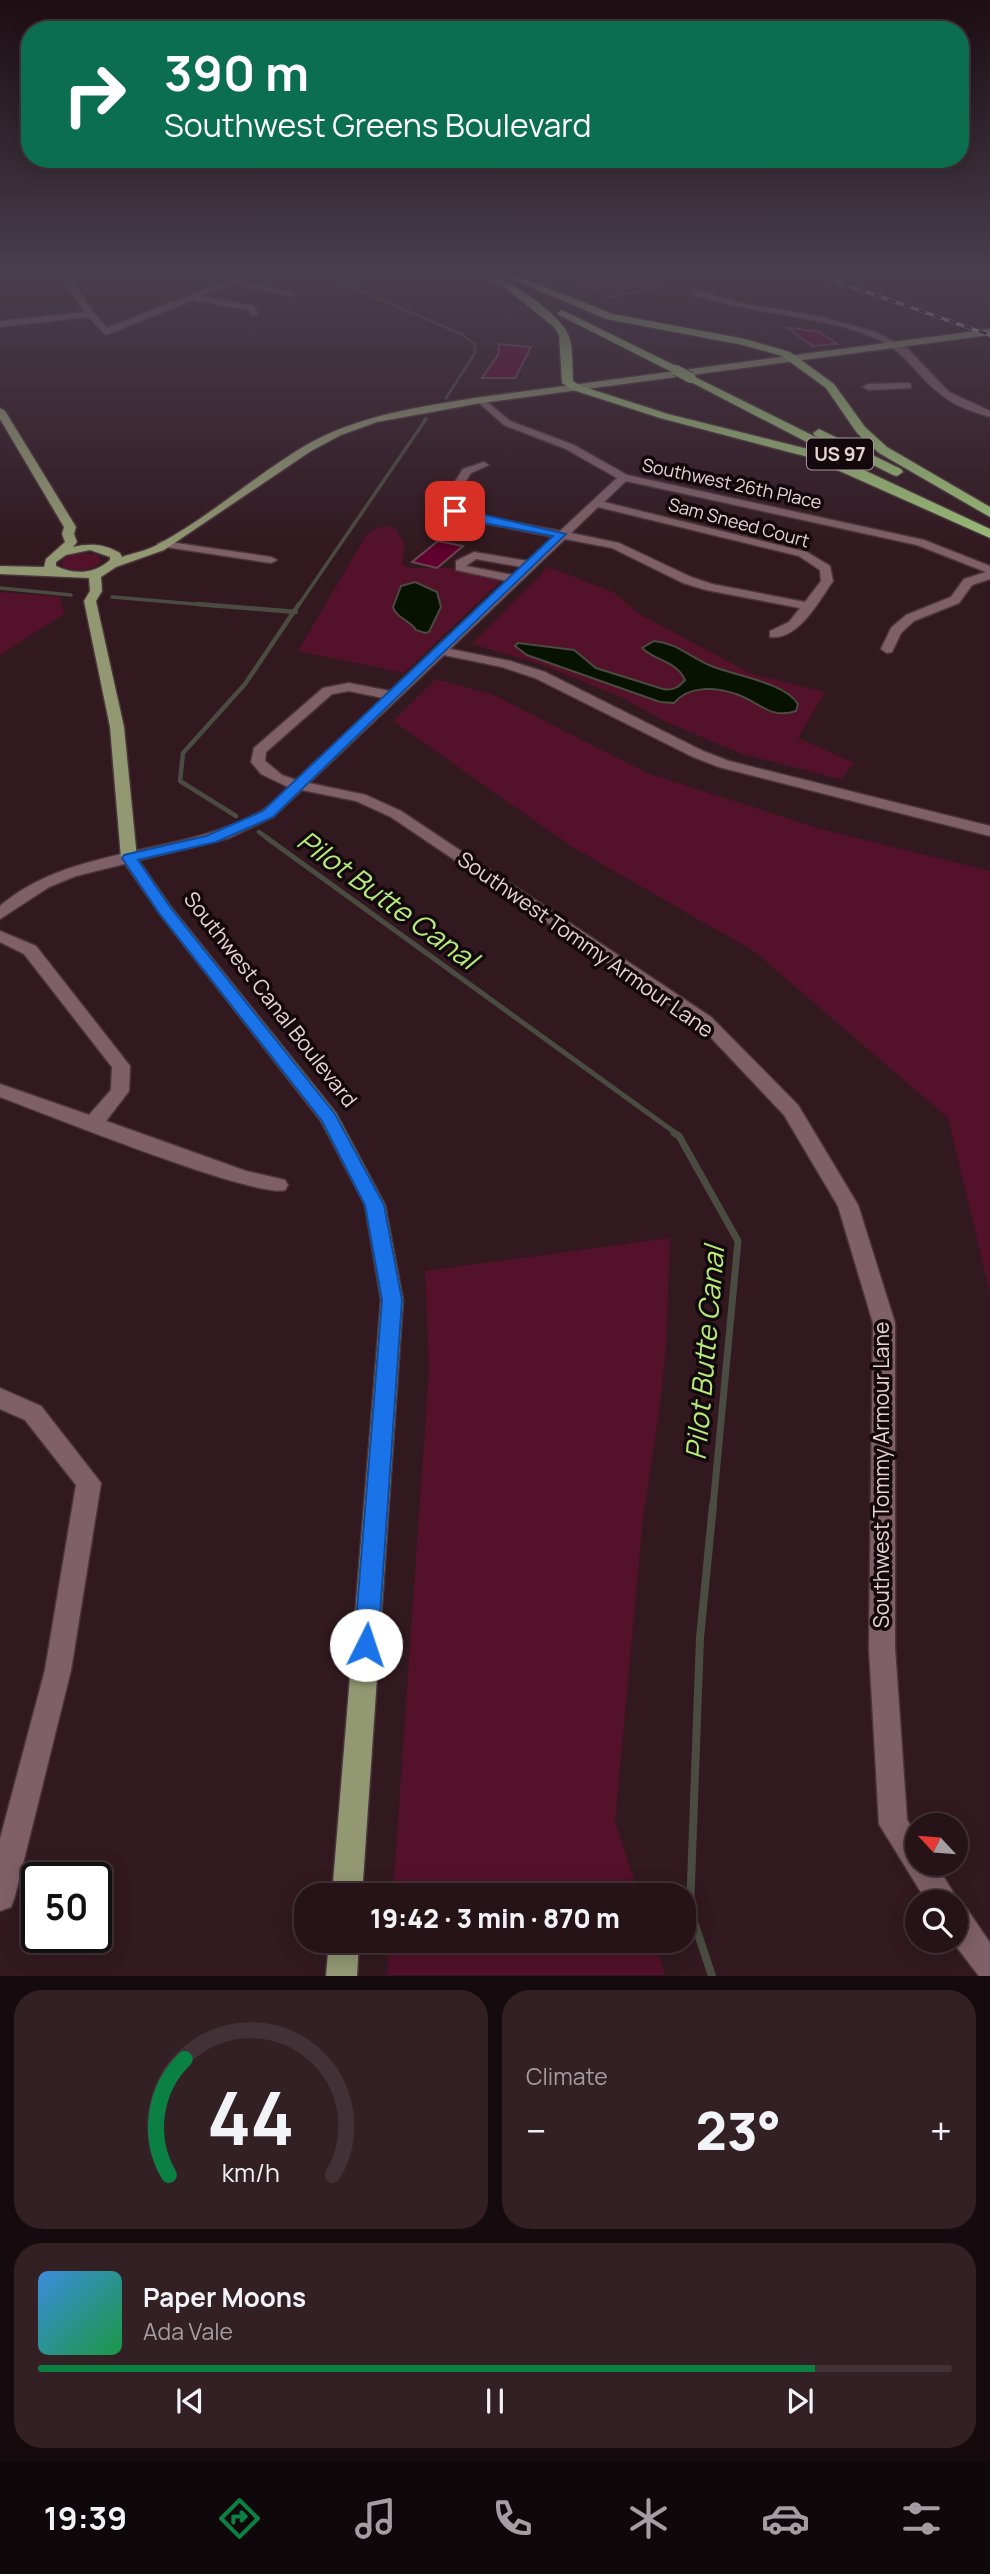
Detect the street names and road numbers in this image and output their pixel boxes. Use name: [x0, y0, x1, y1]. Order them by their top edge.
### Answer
road number: US 97: [807, 438, 873, 470]
street label: Southwest 26th Place: [640, 452, 824, 514]
street label: Sam Sneed Court: [666, 492, 812, 552]
street label: Southwest Tommy Armour Lane: [452, 845, 720, 1043]
street label: Southwest Canal Boulevard: [178, 885, 364, 1113]
street label: Southwest Tommy Armour Lane: [867, 1322, 895, 1628]

